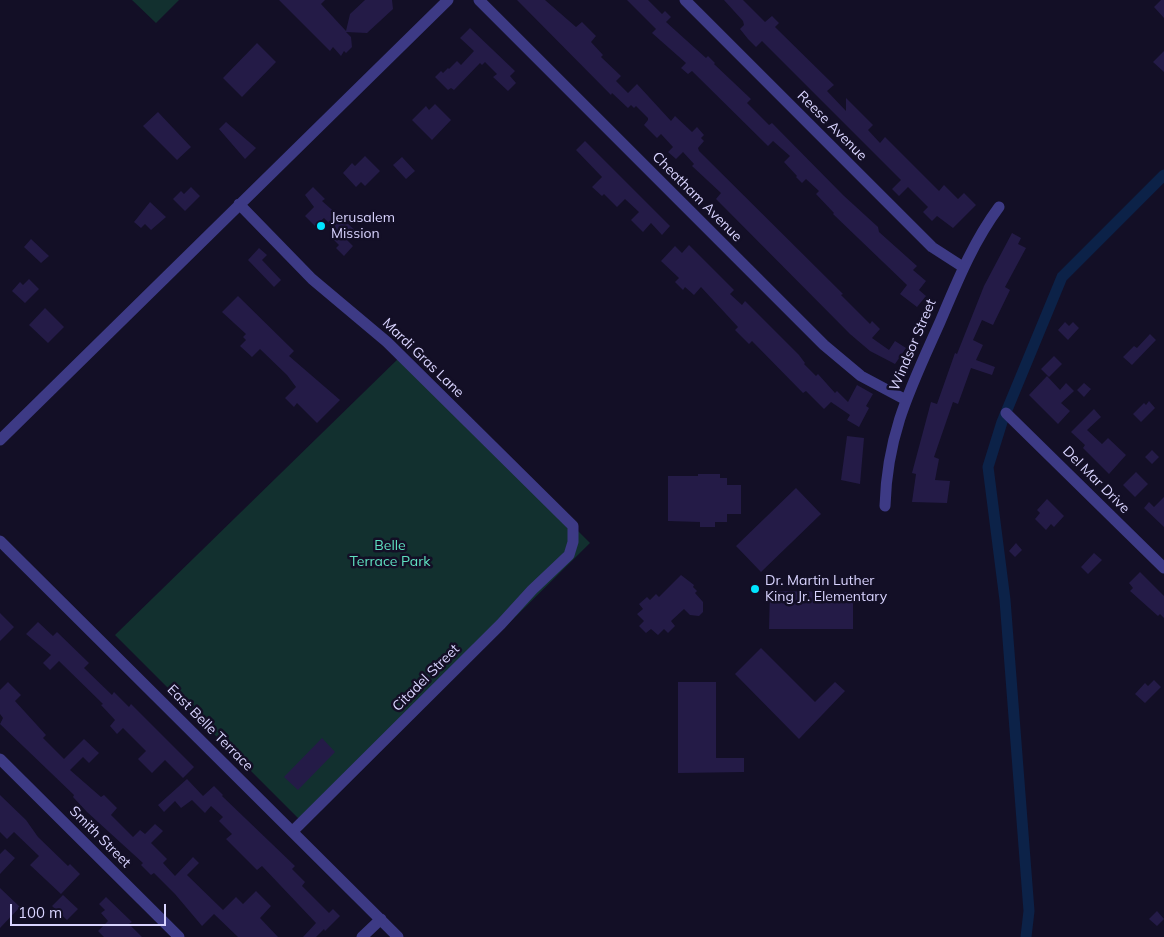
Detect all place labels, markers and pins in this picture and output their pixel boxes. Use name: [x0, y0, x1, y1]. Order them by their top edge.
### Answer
place label: Jerusalem Mission: [331, 210, 395, 242]
marker: Jerusalem Mission: [315, 220, 327, 232]
place label: Dr. Martin Luther King Jr. Elementary: [765, 573, 887, 606]
marker: Dr. Martin Luther King Jr. Elementary: [749, 583, 761, 595]

